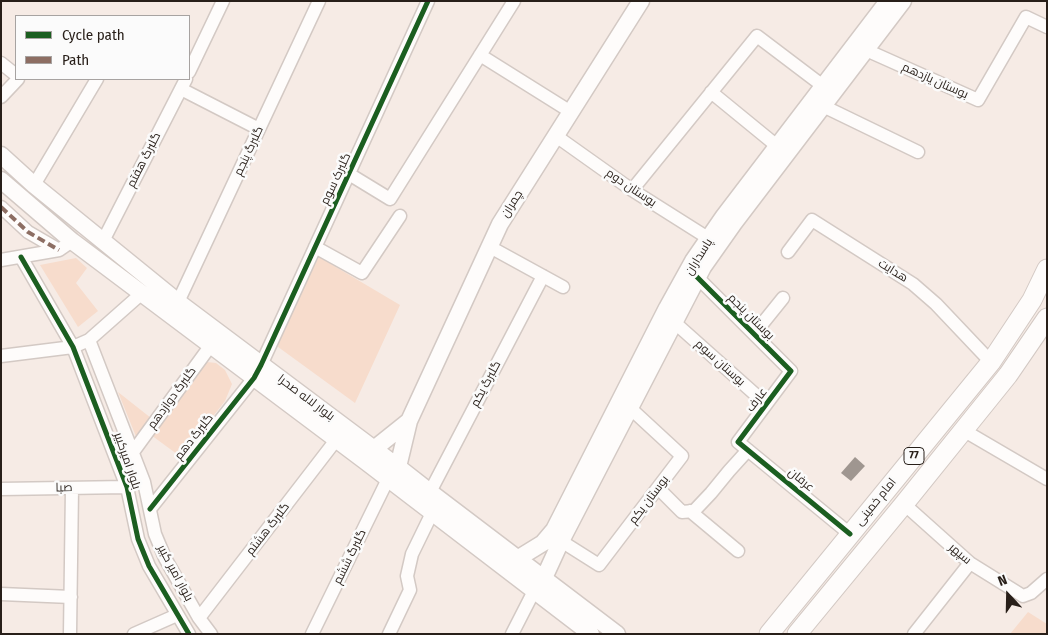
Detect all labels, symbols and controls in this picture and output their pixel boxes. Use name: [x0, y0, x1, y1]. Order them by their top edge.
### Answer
legend: [15, 15, 190, 80]
text: Cycle path: [62, 26, 125, 44]
text: Path: [62, 51, 89, 69]
street label: بوستان یازدهم: [900, 60, 970, 102]
street label: گلبرگ پنجم: [231, 124, 267, 178]
street label: گلبرگ هفتم: [124, 130, 164, 190]
street label: گلبرک سوم: [318, 151, 354, 207]
street label: بوستان دوم: [603, 166, 659, 210]
street label: چمران: [498, 188, 526, 220]
street label: پاسداران: [682, 236, 716, 278]
street label: هدایت: [876, 256, 910, 286]
street label: بوستان پنجم: [725, 291, 777, 343]
street label: بوستان سوم: [692, 337, 748, 389]
street label: گلبرگ یکم: [468, 358, 504, 410]
street label: گلبرگ دوازدهم: [145, 364, 199, 432]
street label: بلوار لاله صحرا: [275, 372, 337, 424]
street label: عارف: [743, 385, 771, 415]
street label: گلبرگ دهم: [172, 411, 216, 463]
street label: بلوار امیرکبیر: [111, 431, 143, 491]
road number: 77: [904, 448, 924, 464]
street label: عرفان: [785, 465, 817, 495]
street label: بوستان یکم: [626, 473, 672, 527]
street label: امام خمینی: [852, 475, 900, 529]
street label: صبا: [55, 481, 73, 495]
street label: گلبرگ هشتم: [243, 500, 293, 558]
street label: گلبرگ ششم: [331, 527, 369, 587]
street label: سپهر: [946, 540, 974, 568]
street label: بلوار امیر کبیر: [154, 542, 196, 604]
north arrow: [983, 570, 1033, 620]
text: N: [995, 571, 1009, 590]

